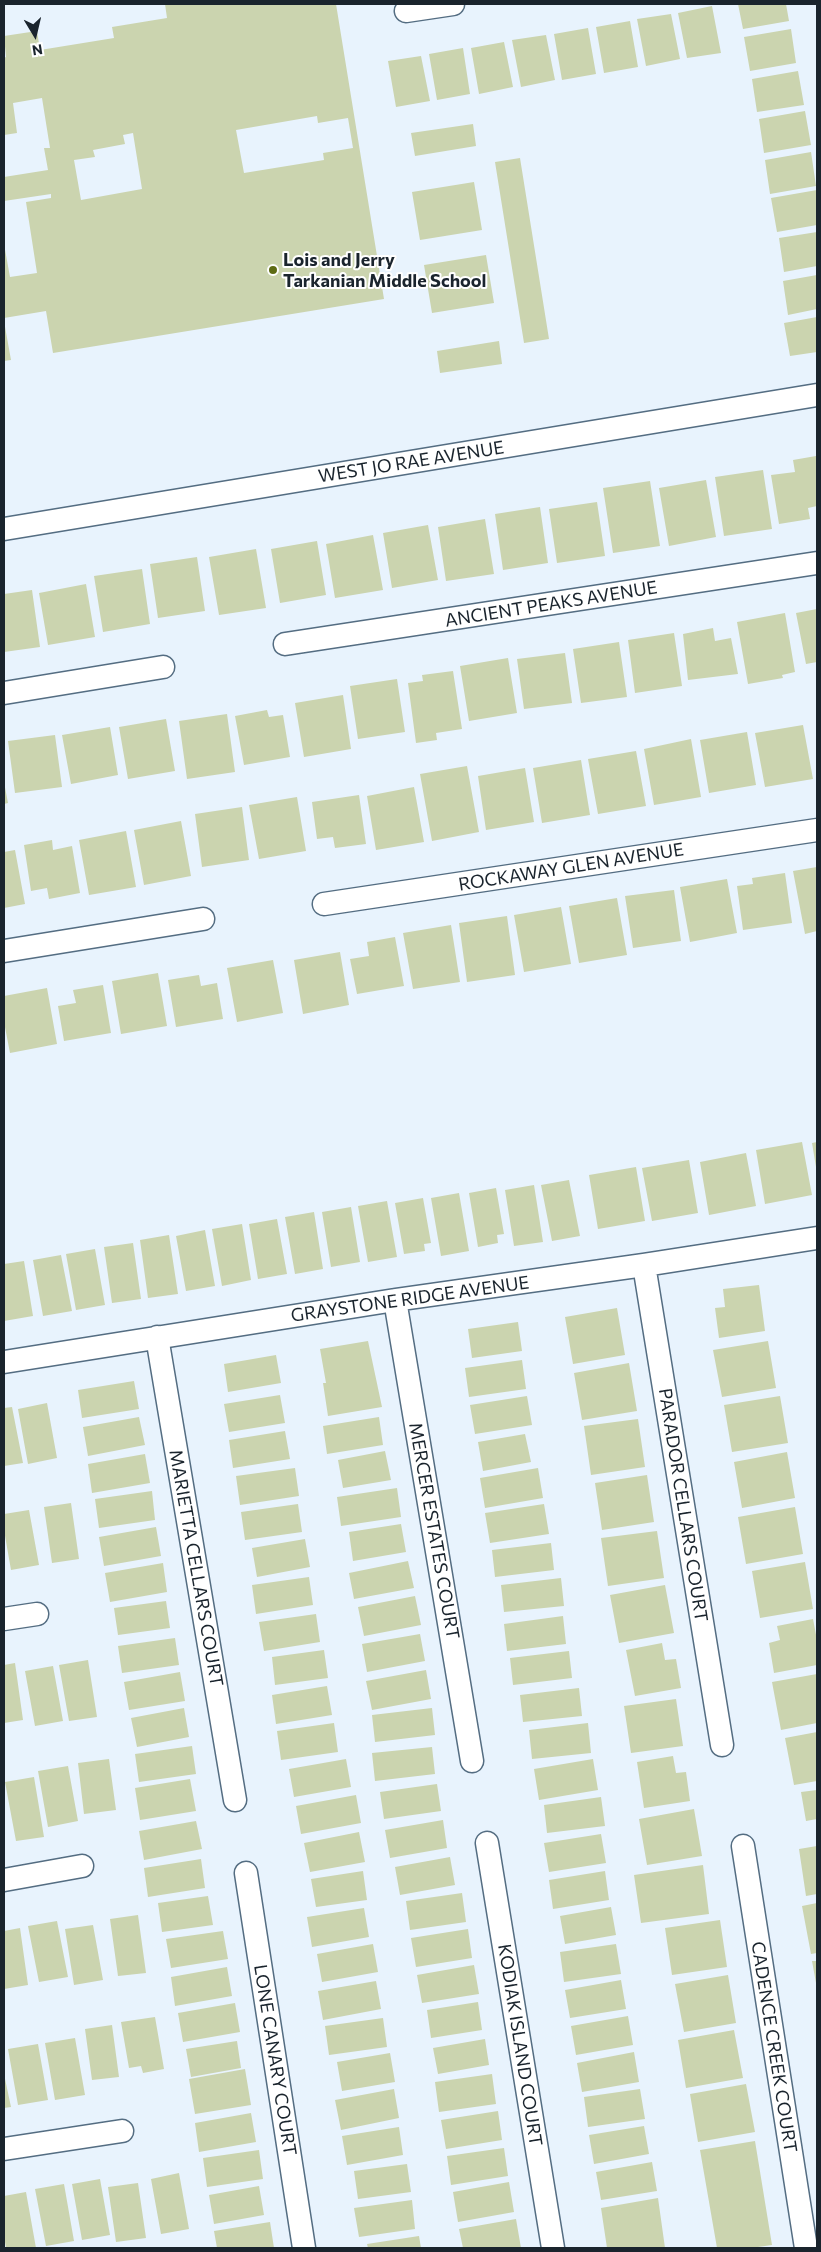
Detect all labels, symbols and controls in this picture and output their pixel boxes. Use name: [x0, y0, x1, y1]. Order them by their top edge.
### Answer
north arrow: [10, 10, 60, 60]
text: N: [31, 41, 44, 60]
place label: Lois and Jerry Tarkanian Middle School: [283, 249, 486, 292]
marker: Lois and Jerry Tarkanian Middle School: [267, 264, 279, 276]
street label: WEST JO RAE AVENUE: [317, 437, 505, 487]
street label: ANCIENT PEAKS AVENUE: [443, 577, 659, 631]
street label: ROCKAWAY GLEN AVENUE: [457, 839, 685, 895]
street label: GRAYSTONE RIDGE AVENUE: [289, 1272, 531, 1326]
street label: PARADOR CELLARS COURT: [654, 1387, 712, 1623]
street label: MERCER ESTATES COURT: [404, 1421, 464, 1641]
street label: MARIETTA CELLARS COURT: [164, 1448, 228, 1688]
street label: CADENCE CREEK COURT: [747, 1940, 801, 2154]
street label: KODIAK ISLAND COURT: [493, 1942, 547, 2148]
street label: LONE CANARY COURT: [249, 1963, 301, 2157]

